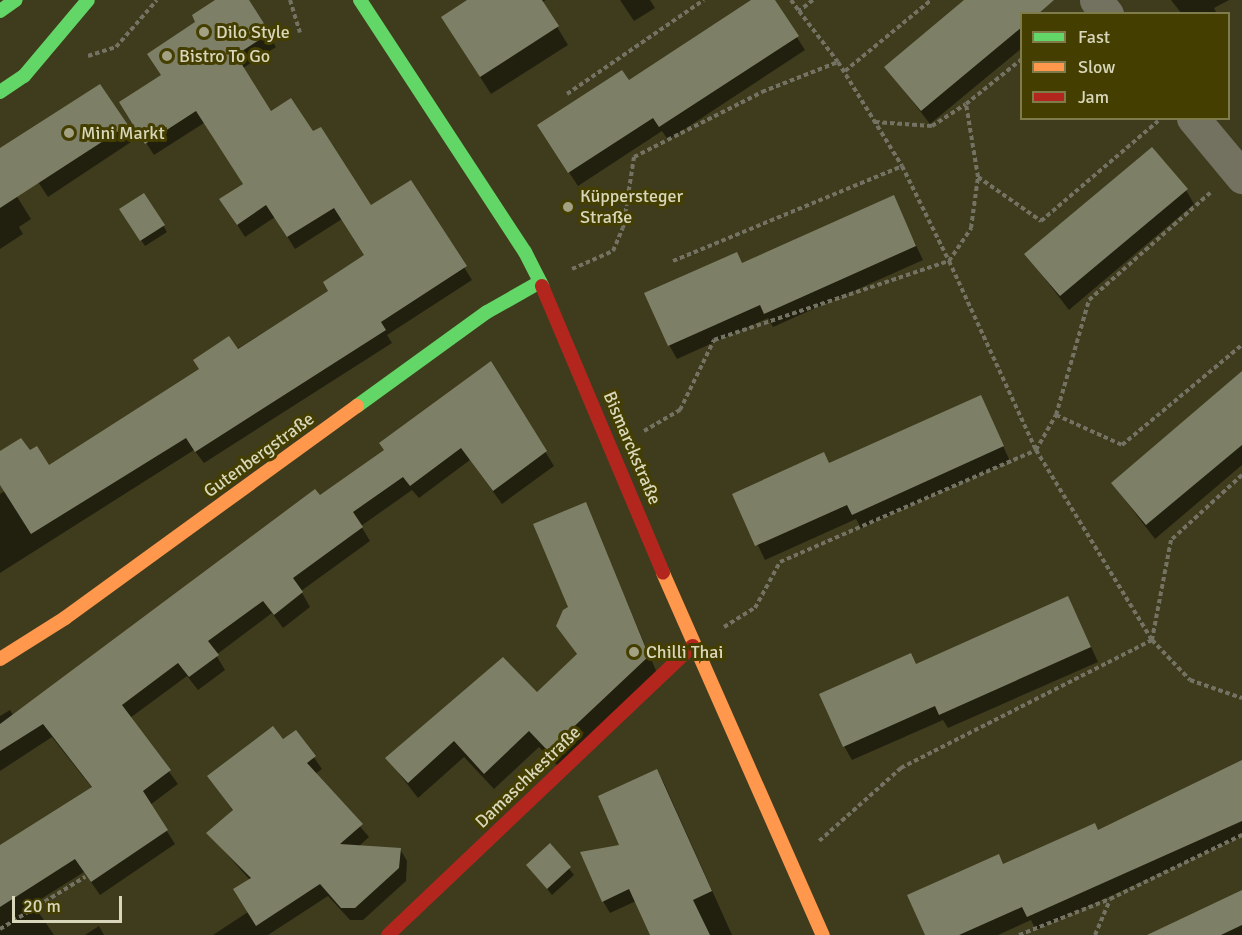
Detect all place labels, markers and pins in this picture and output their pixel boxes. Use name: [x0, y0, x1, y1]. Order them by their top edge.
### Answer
place label: Dilo Style: [216, 21, 290, 43]
marker: Dilo Style: [197, 25, 211, 39]
place label: Bistro To Go: [179, 45, 270, 67]
marker: Bistro To Go: [160, 49, 174, 63]
place label: Mini Markt: [81, 122, 165, 144]
marker: Mini Markt: [62, 126, 76, 140]
place label: Küppersteger Straße: [580, 186, 683, 228]
marker: Küppersteger Straße: [561, 200, 575, 214]
place label: Chilli Thai: [646, 641, 723, 663]
marker: Chilli Thai: [627, 645, 641, 659]

